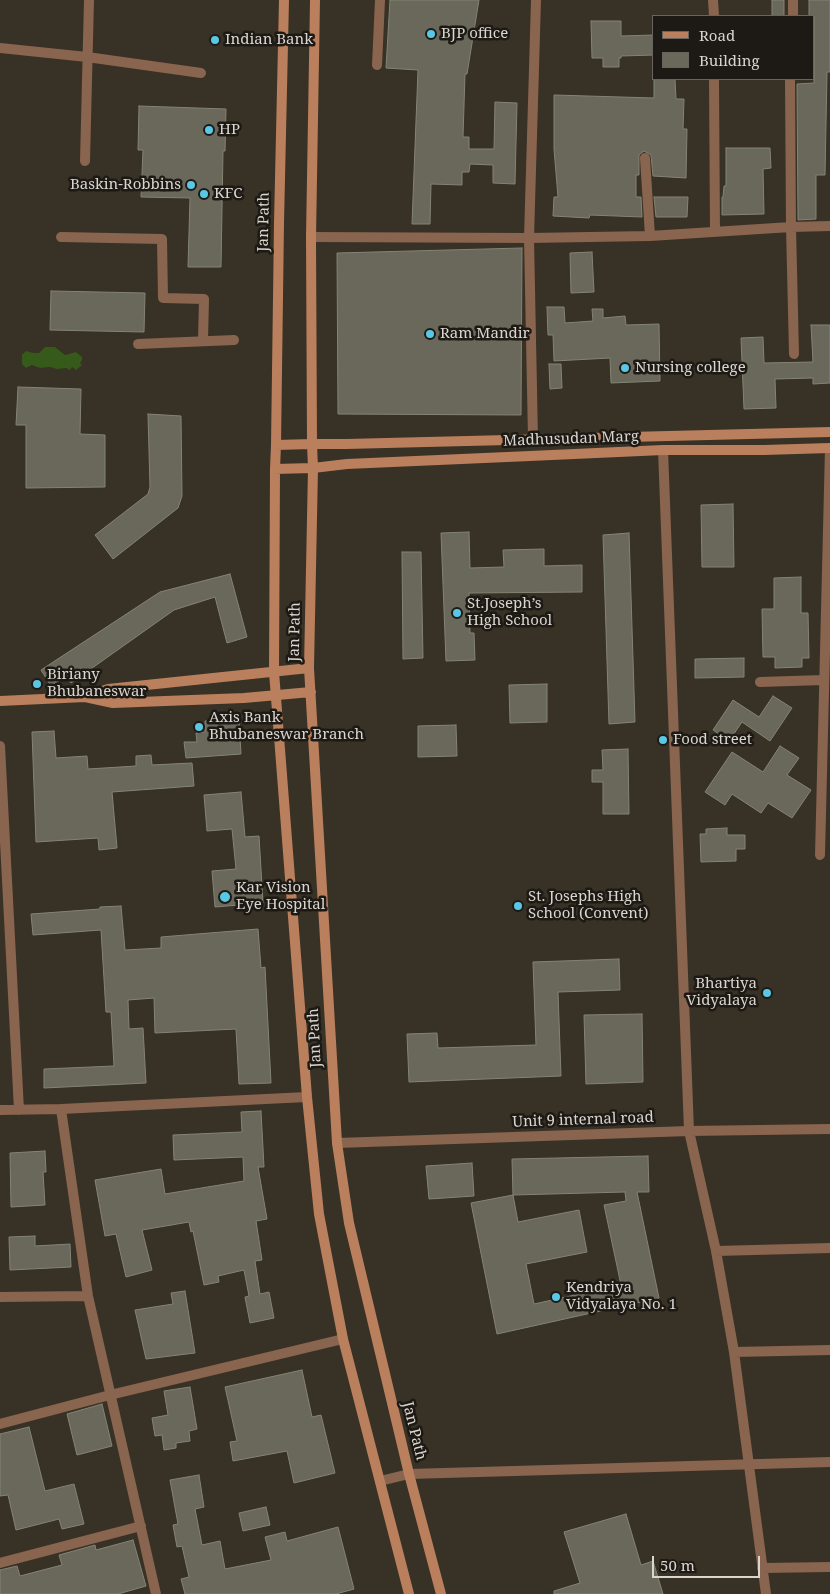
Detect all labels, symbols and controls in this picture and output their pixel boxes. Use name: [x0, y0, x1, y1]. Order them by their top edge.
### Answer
legend: [652, 15, 815, 80]
place label: BJP office: [441, 25, 508, 43]
text: Road: [699, 25, 735, 45]
marker: BJP office: [425, 28, 437, 40]
place label: Indian Bank: [225, 31, 313, 49]
marker: Indian Bank: [209, 34, 221, 46]
text: Building: [699, 50, 760, 70]
place label: HP: [219, 121, 240, 139]
marker: HP: [203, 124, 215, 136]
place label: Baskin-Robbins: [70, 176, 181, 194]
marker: Baskin-Robbins: [185, 179, 197, 191]
place label: KFC: [214, 185, 243, 203]
marker: KFC: [198, 188, 210, 200]
street label: Jan Path: [254, 192, 274, 252]
place label: Ram Mandir: [440, 325, 530, 343]
marker: Ram Mandir: [424, 328, 436, 340]
place label: Nursing college: [635, 359, 746, 377]
marker: Nursing college: [619, 362, 631, 374]
street label: Madhusudan Marg: [503, 428, 639, 450]
place label: St.Joseph’s High School: [467, 595, 552, 630]
street label: Jan Path: [285, 602, 305, 662]
marker: St.Joseph’s High School: [451, 607, 463, 619]
place label: Biriany Bhubaneswar: [47, 666, 146, 701]
marker: Biriany Bhubaneswar: [31, 678, 43, 690]
place label: Axis Bank Bhubaneswar Branch: [209, 709, 364, 744]
marker: Axis Bank Bhubaneswar Branch: [193, 721, 205, 733]
place label: Food street: [673, 731, 752, 749]
marker: Food street: [657, 734, 669, 746]
place label: Kar Vision Eye Hospital: [236, 879, 325, 914]
place label: St. Josephs High School (Convent): [528, 888, 649, 923]
marker: Kar Vision Eye Hospital: [218, 890, 232, 904]
marker: St. Josephs High School (Convent): [512, 900, 524, 912]
place label: Bhartiya Vidyalaya: [686, 975, 757, 1010]
marker: Bhartiya Vidyalaya: [761, 987, 773, 999]
street label: Jan Path: [304, 1008, 326, 1068]
street label: Unit 9 internal road: [512, 1109, 654, 1131]
place label: Kendriya Vidyalaya No. 1: [566, 1279, 677, 1314]
marker: Kendriya Vidyalaya No. 1: [550, 1291, 562, 1303]
street label: Jan Path: [398, 1400, 430, 1462]
scale bar: [655, 1546, 762, 1578]
text: 50 m: [660, 1555, 695, 1575]

